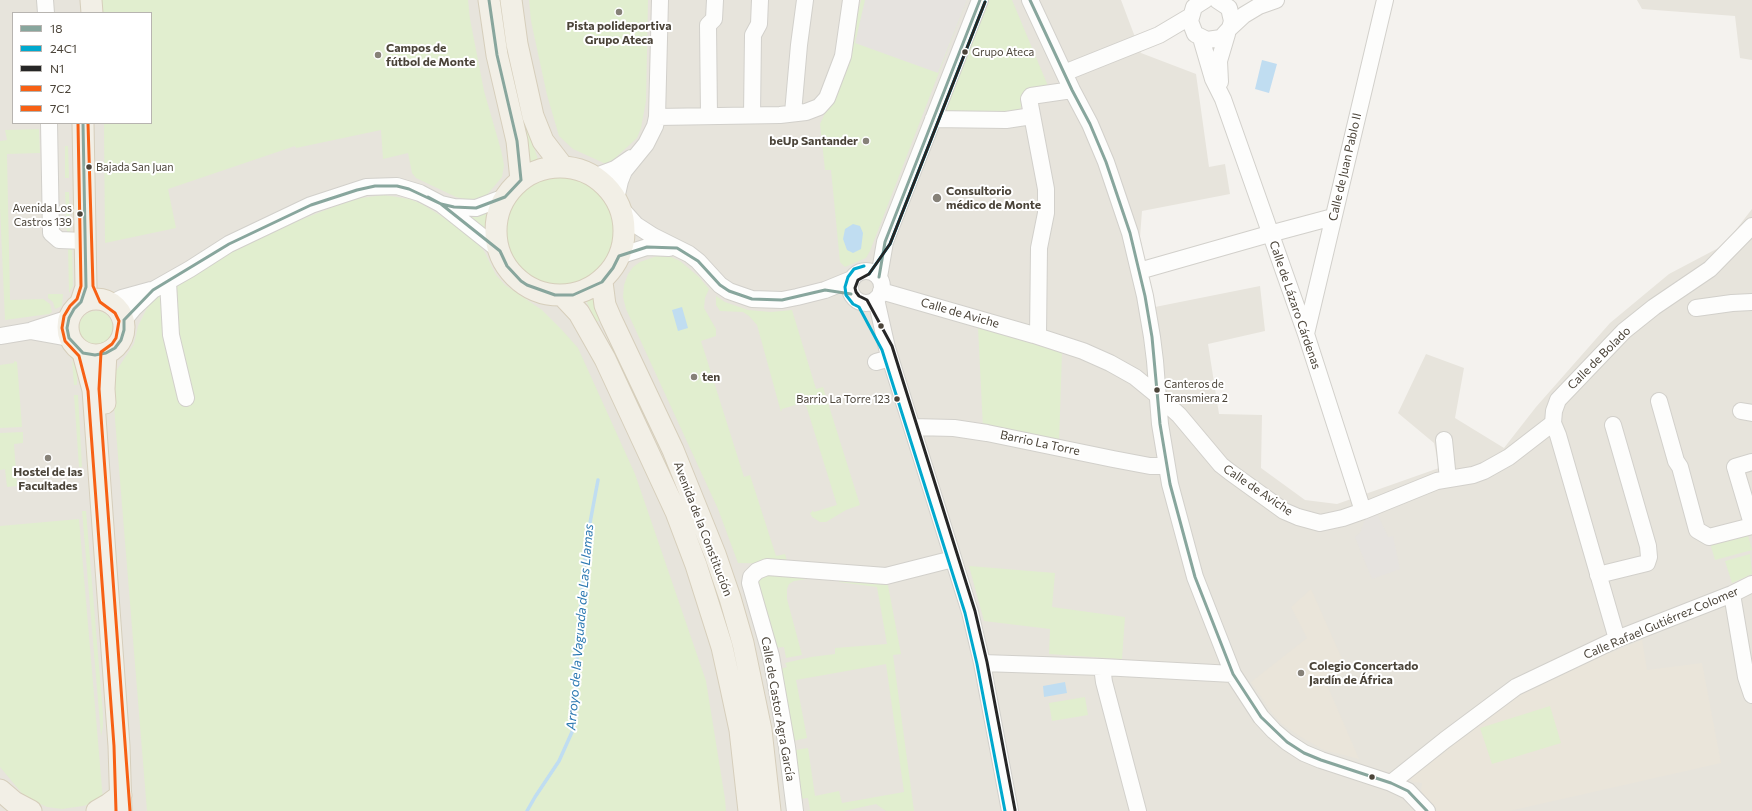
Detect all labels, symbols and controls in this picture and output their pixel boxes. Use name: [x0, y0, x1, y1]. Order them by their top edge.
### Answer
marker: Pista polideportiva Grupo Ateca: [614, 7, 624, 17]
legend: [12, 12, 152, 124]
place label: Pista polideportiva Grupo Ateca: [567, 19, 671, 47]
text: 18: [50, 21, 62, 35]
text: 24C1: [50, 41, 77, 55]
place label: Campos de fútbol de Monte: [386, 41, 475, 69]
place label: Grupo Ateca: [972, 45, 1034, 59]
marker: Grupo Ateca: [960, 47, 970, 57]
marker: Campos de fútbol de Monte: [373, 50, 383, 60]
text: N1: [50, 61, 64, 75]
text: 7C2: [50, 81, 71, 95]
text: 7C1: [50, 101, 70, 115]
street label: Calle de Juan Pablo II: [1326, 112, 1364, 222]
place label: beUp Santander: [769, 134, 858, 148]
marker: beUp Santander: [861, 136, 871, 146]
place label: Bajada San Juan: [96, 160, 174, 174]
marker: Bajada San Juan: [84, 162, 94, 172]
place label: Consultorio médico de Monte: [946, 184, 1041, 212]
marker: Consultorio médico de Monte: [931, 192, 943, 204]
place label: Avenida Los Castros 139: [12, 201, 72, 227]
marker: Avenida Los Castros 139: [75, 209, 85, 219]
street label: Calle de Lázaro Cárdenas: [1266, 239, 1324, 371]
street label: Calle de Aviche: [919, 295, 1001, 331]
unlabelled marker: [876, 321, 886, 331]
street label: Calle de Bolado: [1565, 324, 1633, 392]
place label: ten: [702, 370, 720, 384]
marker: ten: [689, 372, 699, 382]
place label: Canteros de Transmiera 2: [1164, 377, 1228, 403]
marker: Canteros de Transmiera 2: [1152, 385, 1162, 395]
place label: Barrio La Torre 123: [796, 392, 890, 406]
marker: Barrio La Torre 123: [892, 394, 902, 404]
street label: Barrio La Torre: [999, 428, 1081, 458]
marker: Hostel de las Facultades: [43, 453, 53, 463]
street label: Avenida de la Constitución: [671, 460, 735, 598]
street label: Calle de Aviche: [1220, 461, 1296, 519]
place label: Hostel de las Facultades: [13, 465, 83, 493]
water label: Arroyo de la Vaguada de Las Llamas: [563, 523, 597, 731]
street label: Calle Rafael Gutiérrez Colomer: [1581, 584, 1741, 662]
street label: Calle de Castor Agra García: [758, 636, 798, 782]
place label: Colegio Concertado Jardín de África: [1309, 659, 1418, 687]
marker: Colegio Concertado Jardín de África: [1296, 668, 1306, 678]
unlabelled marker: [1367, 772, 1377, 782]

